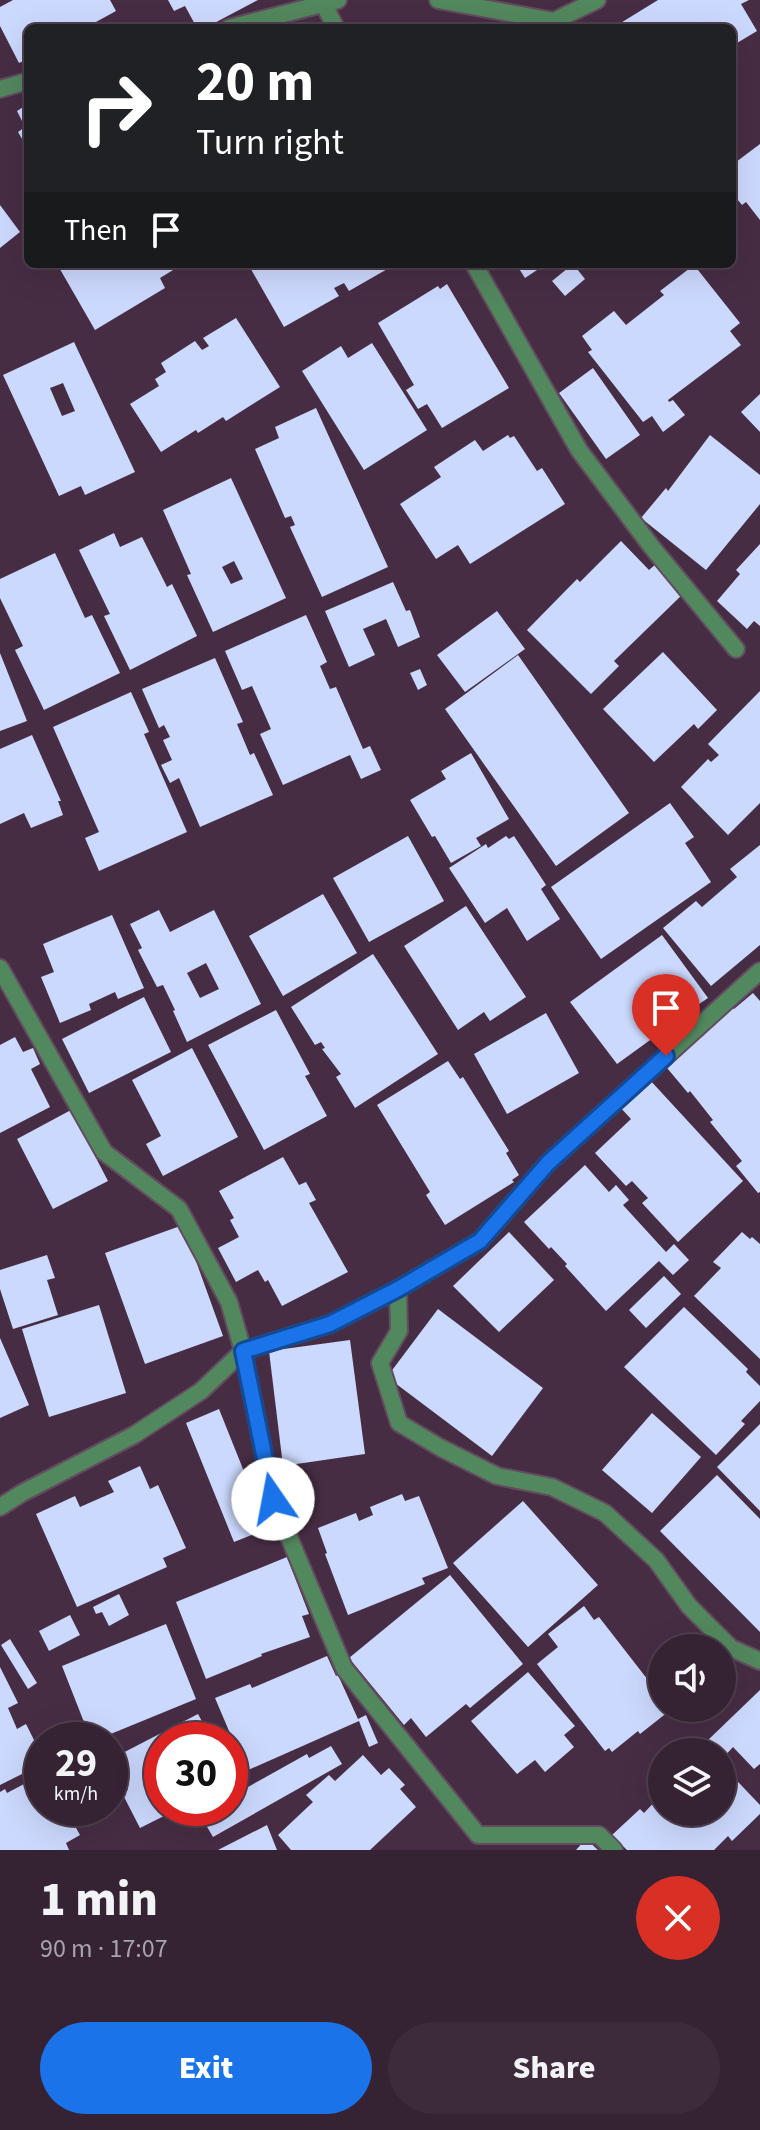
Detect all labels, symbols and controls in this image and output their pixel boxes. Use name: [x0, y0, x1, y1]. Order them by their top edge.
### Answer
text: 20 m: [196, 43, 314, 122]
icon: right: [64, 56, 168, 160]
text: Turn right: [196, 117, 344, 168]
icon: arrive: [144, 208, 188, 252]
text: Then: [64, 209, 128, 252]
pin: [632, 974, 700, 1056]
icon: arrive: [644, 986, 688, 1030]
position arrow: [231, 1457, 315, 1541]
map controls: [648, 1634, 736, 1826]
button: sound: [648, 1634, 736, 1722]
speed limit sign: 30: [144, 1722, 248, 1826]
text: 29: [55, 1735, 97, 1792]
button: layers: [648, 1738, 736, 1826]
text: km/h: [54, 1780, 98, 1808]
text: 1 min: [40, 1866, 158, 1934]
button: close: [636, 1876, 720, 1960]
text: 90 m · 17:07: [40, 1930, 168, 1967]
button: Exit: [40, 2022, 372, 2114]
button: Share: [388, 2022, 720, 2114]

